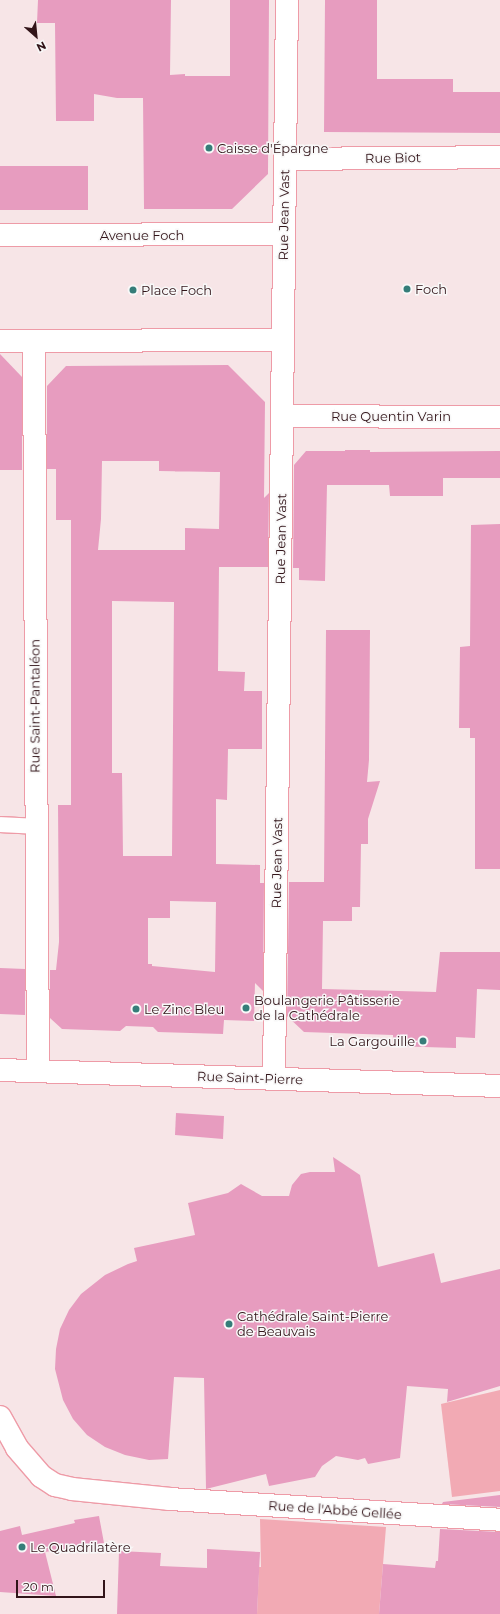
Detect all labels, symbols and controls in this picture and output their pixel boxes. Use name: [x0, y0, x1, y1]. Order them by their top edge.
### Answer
north arrow: [16, 16, 56, 56]
text: N: [34, 38, 49, 55]
place label: Caisse d'Épargne: [217, 140, 328, 156]
marker: Caisse d'Épargne: [204, 143, 214, 153]
street label: Rue Biot: [365, 150, 421, 166]
street label: Rue Jean Vast: [275, 169, 293, 261]
street label: Avenue Foch: [100, 227, 184, 243]
place label: Foch: [415, 281, 447, 297]
place label: Place Foch: [141, 282, 212, 298]
marker: Foch: [402, 284, 412, 294]
marker: Place Foch: [128, 285, 138, 295]
street label: Rue Quentin Varin: [331, 408, 451, 424]
street label: Rue Jean Vast: [272, 493, 290, 585]
street label: Rue Saint-Pantaléon: [27, 639, 43, 773]
street label: Rue Jean Vast: [268, 817, 286, 909]
place label: Boulangerie Pâtisserie de la Cathédrale: [254, 993, 400, 1024]
place label: Le Zinc Bleu: [144, 1001, 224, 1017]
marker: Boulangerie Pâtisserie de la Cathédrale: [241, 1003, 251, 1013]
marker: Le Zinc Bleu: [131, 1004, 141, 1014]
place label: La Gargouille: [329, 1033, 415, 1049]
marker: La Gargouille: [418, 1036, 428, 1046]
street label: Rue Saint-Pierre: [197, 1068, 303, 1088]
place label: Cathédrale Saint-Pierre de Beauvais: [237, 1309, 388, 1340]
marker: Cathédrale Saint-Pierre de Beauvais: [224, 1319, 234, 1329]
street label: Rue de l'Abbé Gellée: [268, 1498, 402, 1522]
place label: Le Quadrilatère: [30, 1539, 131, 1555]
marker: Le Quadrilatère: [17, 1542, 27, 1552]
scale bar: [18, 1572, 107, 1598]
text: 20 m: [23, 1579, 54, 1594]

